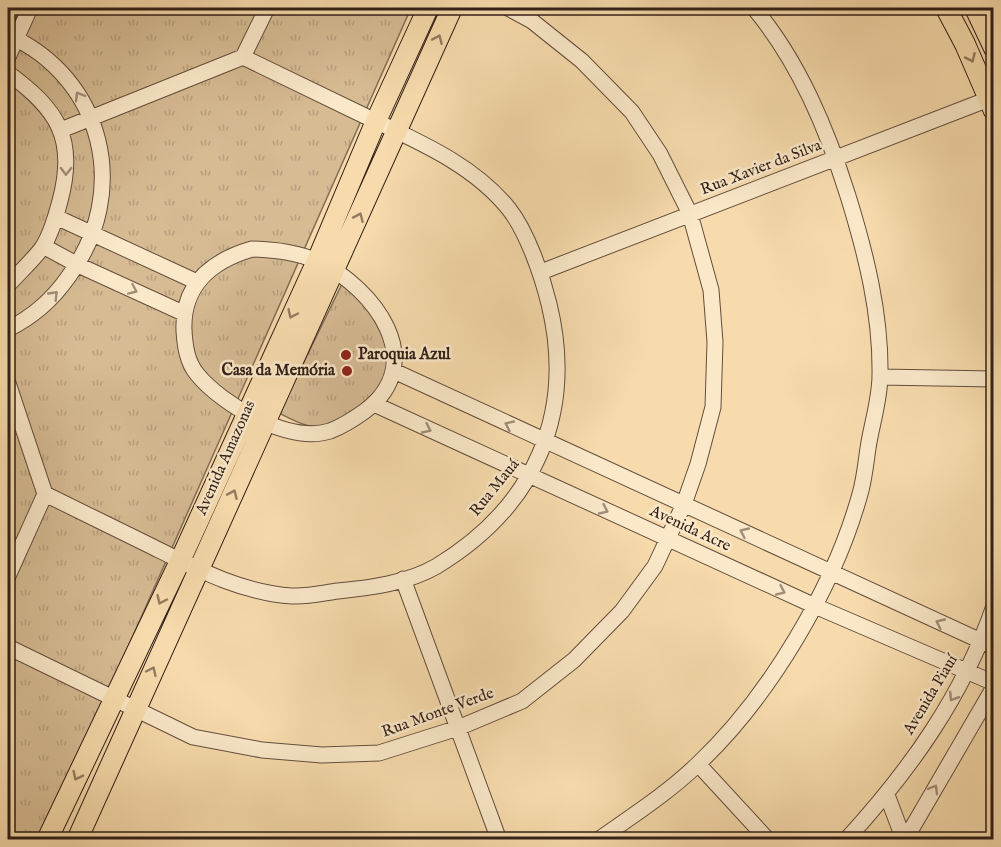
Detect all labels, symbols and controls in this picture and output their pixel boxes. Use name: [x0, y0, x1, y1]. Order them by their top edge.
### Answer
one-way arrow: [431, 34, 443, 45]
one-way arrow: [964, 52, 976, 63]
one-way arrow: [74, 92, 86, 102]
street label: Rua Xavier da Silva: [698, 136, 824, 200]
one-way arrow: [60, 167, 72, 176]
one-way arrow: [352, 213, 364, 224]
one-way arrow: [127, 283, 138, 295]
one-way arrow: [47, 291, 58, 302]
one-way arrow: [288, 308, 300, 319]
place label: Paroquia Azul: [358, 345, 451, 365]
marker: Paroquia Azul: [339, 348, 353, 362]
place label: Casa da Memória: [221, 361, 336, 381]
marker: Casa da Memória: [340, 364, 354, 378]
street label: Avenida Amazonas: [191, 397, 260, 519]
one-way arrow: [420, 421, 431, 433]
one-way arrow: [505, 421, 516, 433]
street label: Rua Mauá: [466, 455, 524, 521]
one-way arrow: [226, 489, 238, 500]
street label: Avenida Acre: [645, 501, 734, 557]
one-way arrow: [598, 502, 609, 514]
one-way arrow: [740, 527, 751, 539]
one-way arrow: [775, 584, 786, 596]
one-way arrow: [157, 594, 169, 605]
one-way arrow: [936, 618, 947, 630]
street label: Avenida Piauí: [899, 650, 964, 739]
one-way arrow: [145, 667, 157, 678]
street label: Rua Monte Verde: [379, 683, 497, 743]
one-way arrow: [948, 691, 960, 701]
one-way arrow: [73, 770, 85, 781]
one-way arrow: [927, 785, 939, 795]

